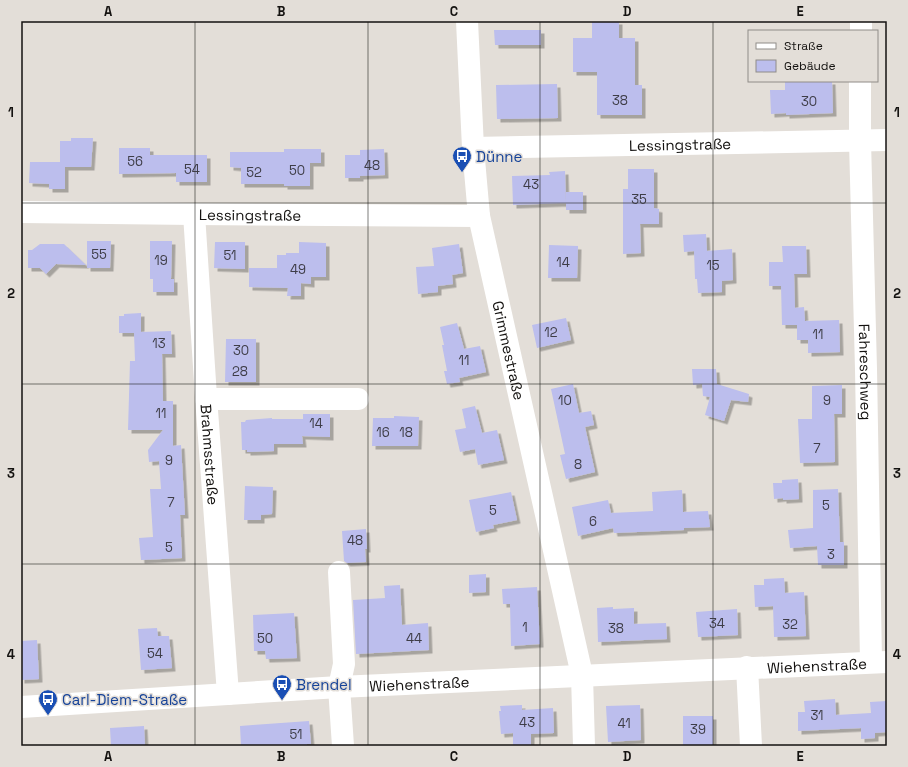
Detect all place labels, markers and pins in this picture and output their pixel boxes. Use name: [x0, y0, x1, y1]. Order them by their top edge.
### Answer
bus stop icon: Dünne: [451, 145, 473, 173]
place label: Dünne: [476, 147, 523, 166]
bus stop icon: Brendel: [271, 673, 293, 701]
place label: Brendel: [296, 675, 352, 694]
bus stop icon: Carl-Diem-Straße: [37, 688, 59, 716]
place label: Carl-Diem-Straße: [62, 690, 187, 709]

